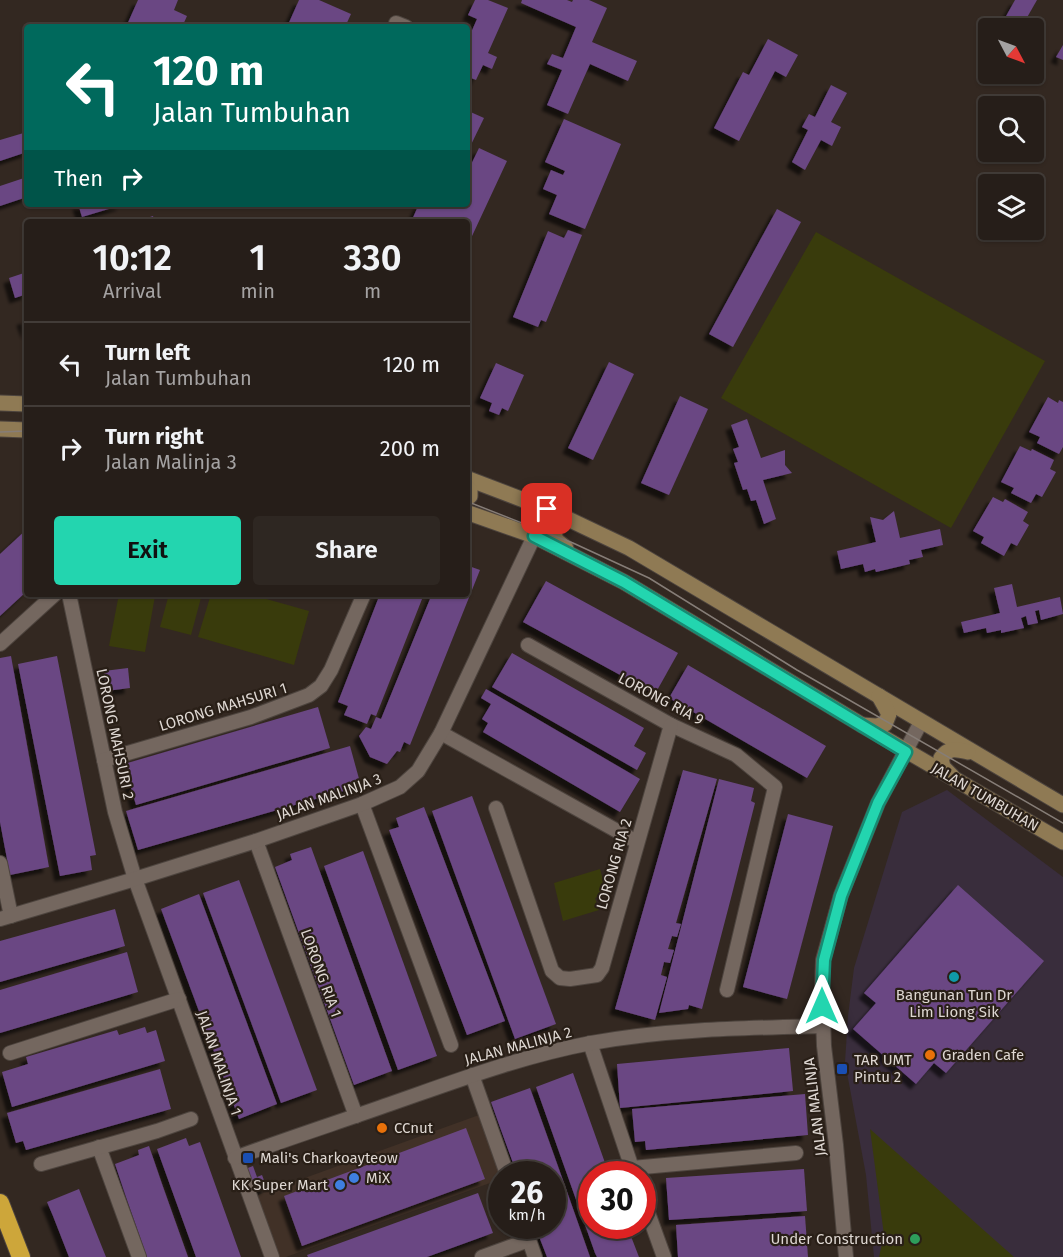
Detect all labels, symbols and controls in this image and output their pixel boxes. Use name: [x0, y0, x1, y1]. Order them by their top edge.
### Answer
north arrow: [978, 18, 1044, 84]
map controls: [978, 18, 1044, 240]
text: 120 m: [153, 46, 264, 96]
icon: left: [54, 48, 132, 126]
button: search: [978, 96, 1044, 162]
text: Jalan Tumbuhan: [153, 97, 351, 129]
icon: right: [115, 162, 148, 195]
text: Then: [54, 165, 103, 192]
button: layers: [978, 174, 1044, 240]
text: 10:12: [93, 236, 172, 280]
text: 1: [250, 236, 266, 280]
text: 330: [344, 236, 401, 280]
text: Arrival: [103, 279, 162, 303]
text: min: [241, 279, 275, 303]
text: m: [364, 279, 381, 303]
text: Turn left: [105, 339, 190, 366]
icon: left: [54, 348, 87, 381]
text: 120 m: [383, 351, 440, 378]
text: Jalan Tumbuhan: [105, 366, 252, 390]
text: Turn right: [105, 423, 204, 450]
icon: right: [54, 432, 87, 465]
text: 200 m: [380, 435, 440, 462]
text: Jalan Malinja 3: [105, 450, 237, 474]
pin: [521, 483, 572, 534]
icon: arrive: [530, 492, 563, 525]
button: Exit: [54, 516, 241, 585]
button: Share: [253, 516, 440, 585]
street label: LORONG MAHSURI 2: [92, 667, 138, 801]
street label: LORONG RIA 9: [615, 669, 707, 729]
street label: LORONG MAHSURI 1: [157, 679, 289, 735]
street label: JALAN TUMBUHAN: [928, 759, 1042, 835]
street label: JALAN MALINJA 3: [274, 770, 384, 824]
street label: LORONG RIA 2: [592, 816, 636, 912]
street label: LORONG RIA 1: [297, 926, 345, 1020]
marker: Bangunan Tun Dr Lim Liong Sik: [947, 970, 961, 984]
position arrow: [790, 974, 854, 1038]
place label: Bangunan Tun Dr Lim Liong Sik: [896, 986, 1012, 1021]
street label: JALAN MALINJA 1: [193, 1008, 245, 1118]
street label: JALAN MALINJA 2: [462, 1023, 574, 1069]
place label: Graden Cafe: [942, 1046, 1024, 1064]
marker: Graden Cafe: [923, 1048, 937, 1062]
place label: TAR UMT Pintu 2: [854, 1051, 912, 1086]
street label: JALAN MALINJA: [800, 1056, 830, 1157]
marker: TAR UMT Pintu 2: [835, 1062, 849, 1076]
place label: CCnut: [394, 1119, 434, 1137]
marker: CCnut: [375, 1121, 389, 1135]
place label: Mali's Charkoayteow: [260, 1149, 398, 1167]
marker: Mali's Charkoayteow: [241, 1151, 255, 1165]
speed limit sign: 30: [578, 1161, 656, 1239]
place label: MiX: [366, 1169, 391, 1187]
marker: MiX: [347, 1171, 361, 1185]
text: 26: [511, 1175, 543, 1211]
place label: KK Super Mart: [232, 1176, 329, 1194]
marker: KK Super Mart: [333, 1178, 347, 1192]
text: km/h: [508, 1206, 546, 1224]
place label: Under Construction: [770, 1230, 903, 1248]
marker: Under Construction: [908, 1232, 922, 1246]

